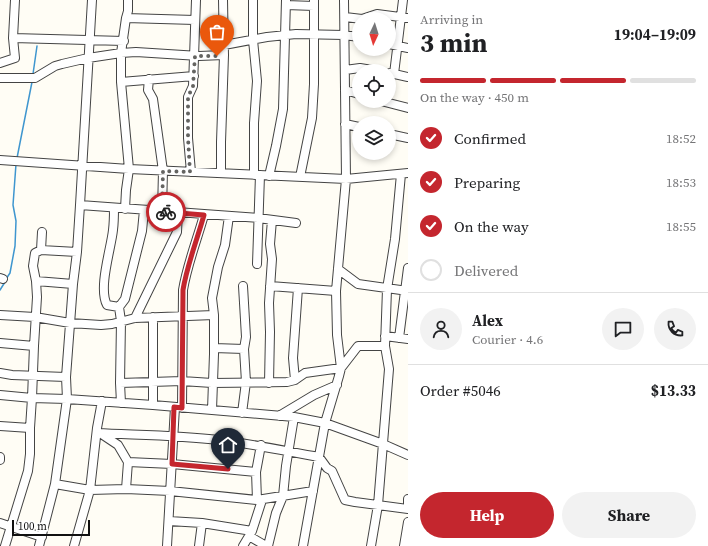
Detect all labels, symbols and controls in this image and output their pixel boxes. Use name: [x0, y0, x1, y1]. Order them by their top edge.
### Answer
text: Arriving in: [420, 11, 483, 28]
north arrow: [352, 12, 396, 56]
map controls: [352, 12, 396, 160]
pin: [200, 15, 234, 56]
icon: bag: [206, 21, 228, 43]
text: 19:04–19:09: [614, 24, 696, 45]
text: 3 min: [420, 25, 487, 61]
button: locate: [352, 64, 396, 108]
text: On the way · 450 m: [420, 89, 529, 106]
button: layers: [352, 116, 396, 160]
icon: check: [420, 127, 442, 149]
text: Confirmed: [454, 128, 526, 149]
text: 18:52: [666, 130, 696, 147]
icon: check: [420, 171, 442, 193]
text: Preparing: [454, 172, 520, 193]
text: 18:53: [666, 174, 696, 191]
courier: [146, 192, 186, 232]
icon: bike: [155, 201, 177, 223]
icon: check: [420, 215, 442, 237]
text: On the way: [454, 216, 529, 237]
text: 18:55: [666, 218, 696, 235]
text: Delivered: [454, 260, 518, 281]
button: person: [420, 308, 462, 350]
button: chat: [602, 308, 644, 350]
button: phone: [654, 308, 696, 350]
text: Alex: [472, 310, 503, 331]
text: Courier · 4.6: [472, 331, 543, 348]
text: Order #5046: [420, 380, 501, 401]
text: $13.33: [651, 380, 696, 401]
pin: [211, 428, 245, 469]
icon: home: [217, 434, 239, 456]
button: Help: [420, 492, 554, 538]
button: Share: [562, 492, 696, 538]
scale bar: [12, 518, 90, 537]
text: 100 m: [18, 519, 47, 534]

